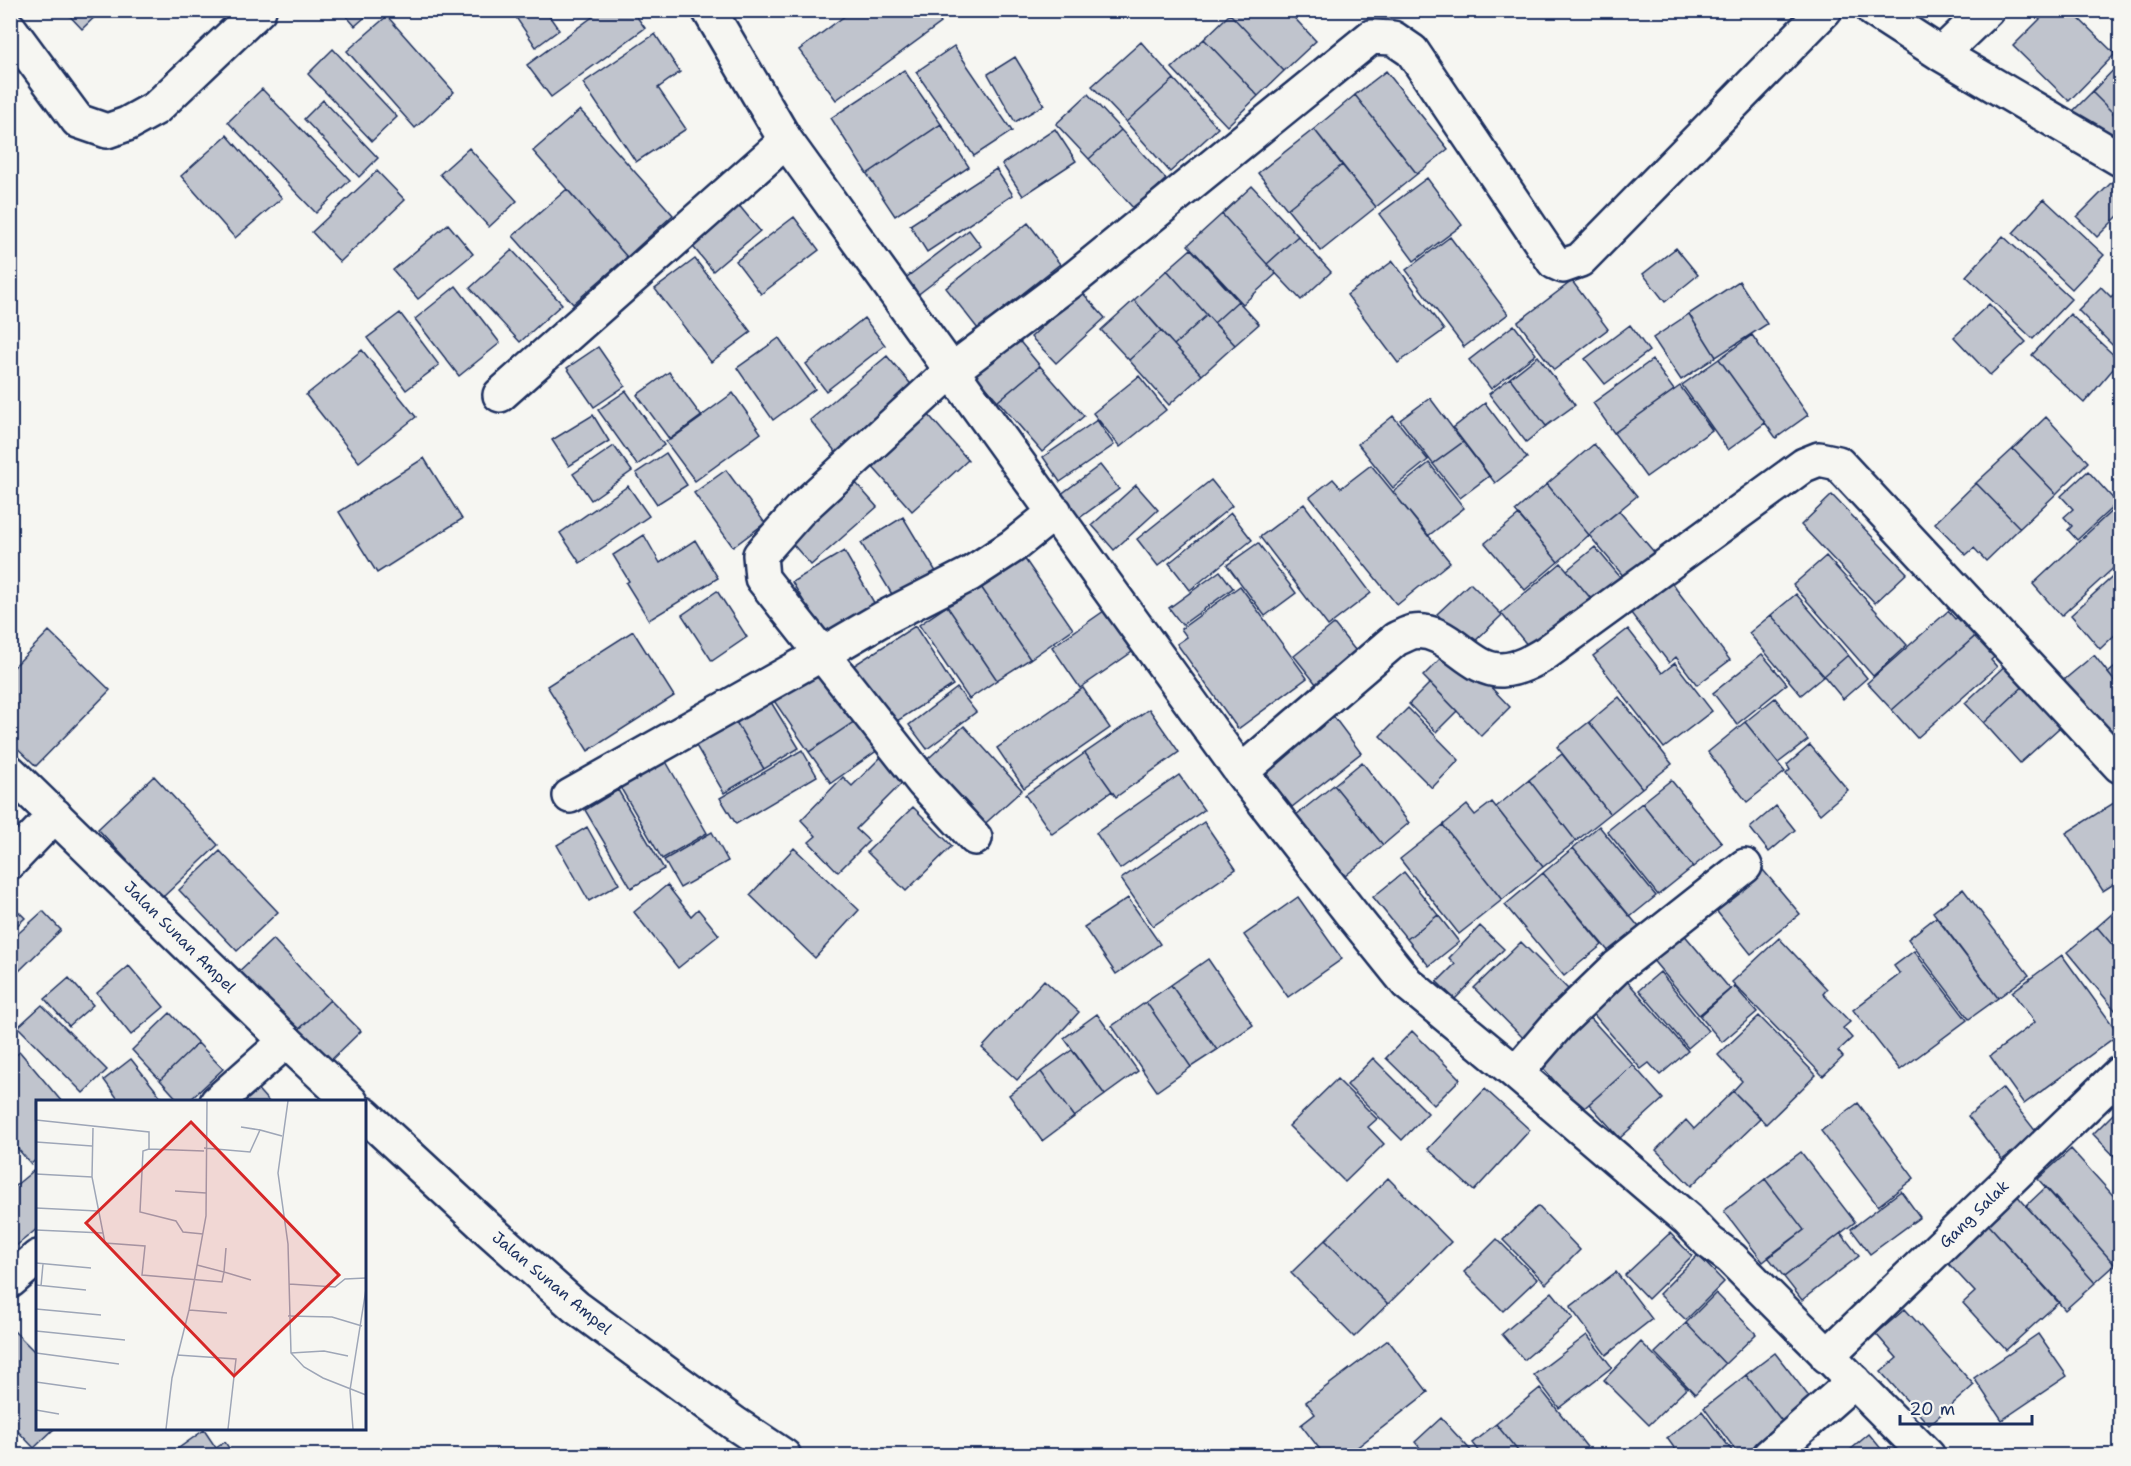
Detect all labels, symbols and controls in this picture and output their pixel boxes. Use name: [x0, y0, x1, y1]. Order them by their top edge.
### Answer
street label: Jalan Sunan Ampel: [120, 877, 241, 998]
inset map: [36, 1100, 366, 1430]
street label: Gang Salak: [1935, 1175, 2013, 1253]
street label: Jalan Sunan Ampel: [488, 1227, 616, 1339]
scale bar: [1900, 1388, 2032, 1426]
text: 20 m: [1909, 1397, 1955, 1421]

